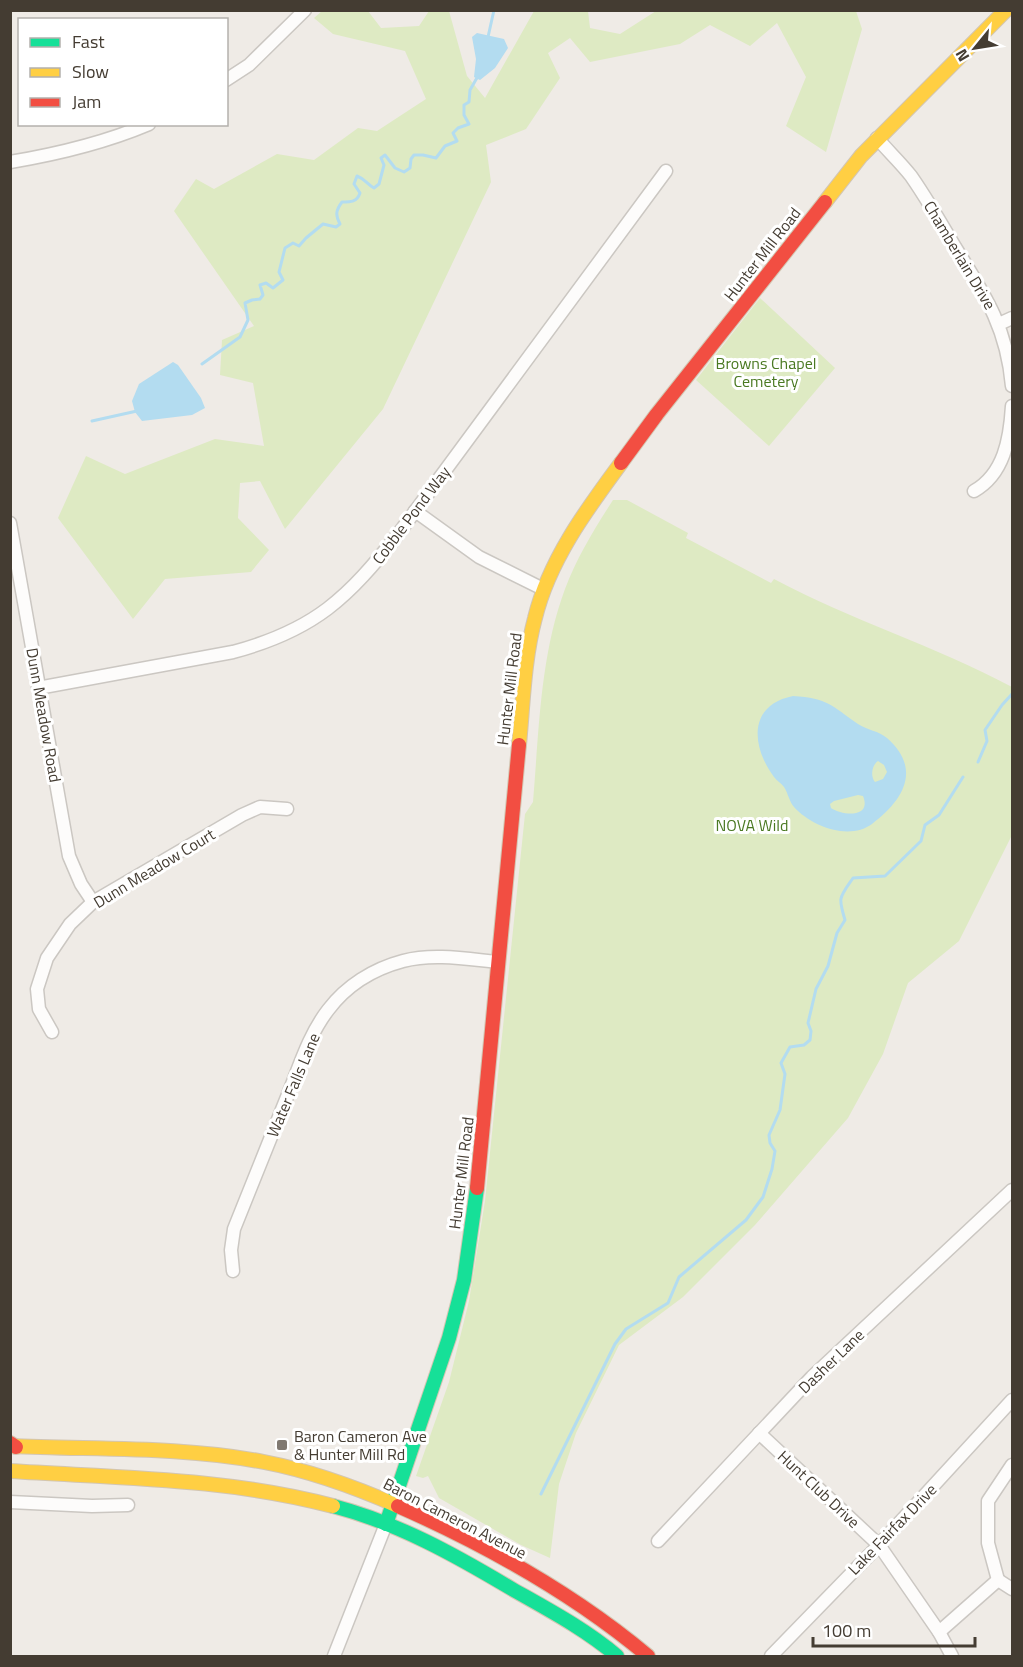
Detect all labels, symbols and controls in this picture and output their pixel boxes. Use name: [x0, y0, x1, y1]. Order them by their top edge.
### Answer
legend: [18, 18, 228, 126]
north arrow: [945, 18, 1005, 78]
text: Fast: [72, 28, 105, 55]
text: N: [949, 45, 975, 66]
text: Slow: [72, 58, 109, 85]
text: Jam: [72, 88, 101, 115]
street label: Chamberlain Drive: [918, 196, 1002, 314]
street label: Hunter Mill Road: [718, 202, 806, 306]
park label: Browns Chapel Cemetery: [716, 351, 816, 393]
street label: Cobble Pond Way: [366, 461, 456, 569]
street label: Hunter Mill Road: [490, 631, 528, 747]
street label: Dunn Meadow Road: [20, 646, 68, 784]
park label: NOVA Wild: [716, 813, 788, 837]
street label: Dunn Meadow Court: [89, 822, 220, 914]
street label: Water Falls Lane: [260, 1029, 326, 1141]
street label: Hunter Mill Road: [442, 1115, 480, 1231]
street label: Dasher Lane: [793, 1323, 869, 1399]
place label: Baron Cameron Ave & Hunter Mill Rd: [294, 1424, 427, 1466]
marker: Baron Cameron Ave & Hunter Mill Rd: [275, 1438, 289, 1452]
street label: Hunt Club Drive: [772, 1444, 866, 1534]
street label: Baron Cameron Avenue: [379, 1471, 531, 1565]
street label: Lake Fairfax Drive: [842, 1478, 942, 1580]
scale bar: [813, 1610, 975, 1648]
text: 100 m: [822, 1617, 871, 1644]

